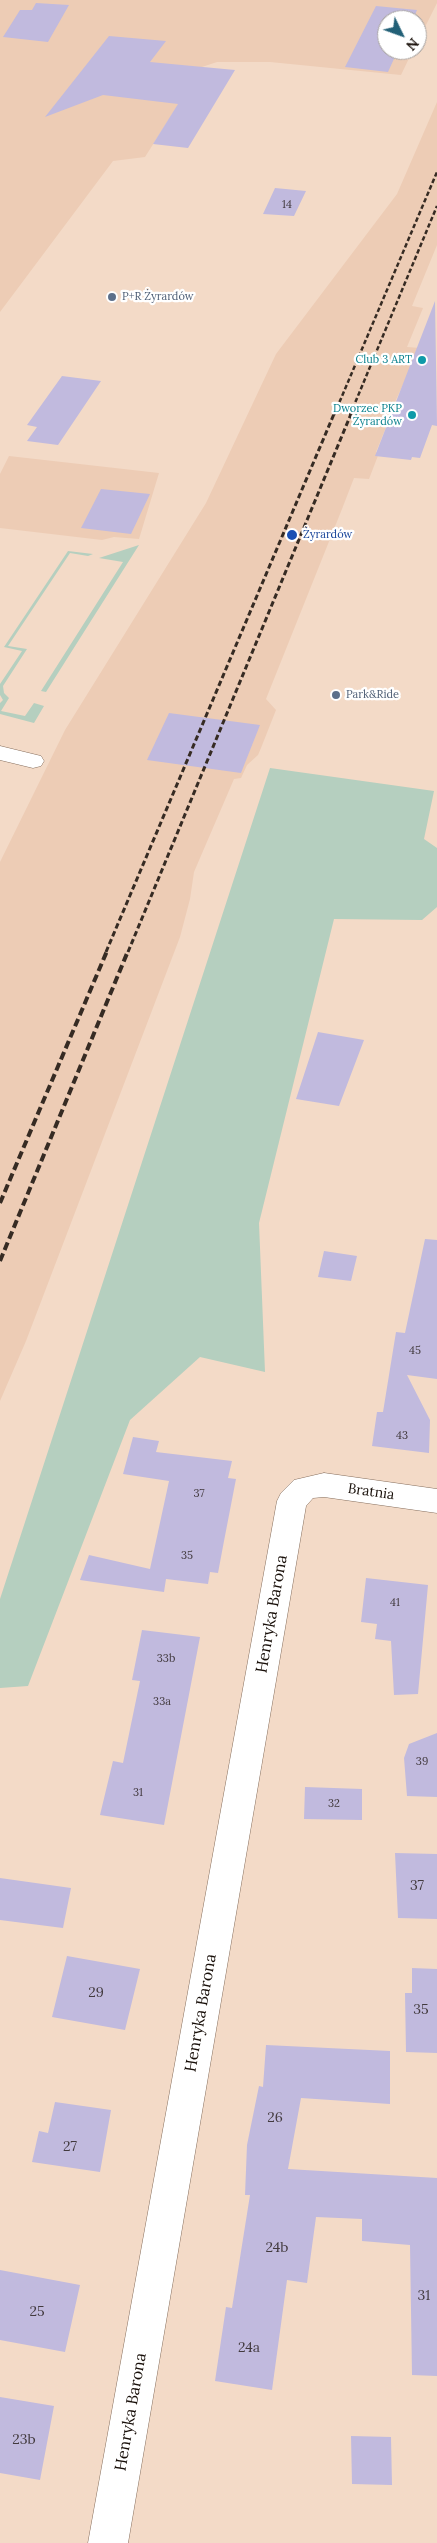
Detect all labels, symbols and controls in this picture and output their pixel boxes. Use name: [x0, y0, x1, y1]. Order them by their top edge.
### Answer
north arrow: [377, 10, 427, 60]
text: N: [402, 34, 423, 54]
house number: 14: [282, 198, 292, 212]
place label: P+R Żyrardów: [122, 290, 194, 304]
marker: P+R Żyrardów: [106, 291, 118, 303]
place label: Club 3 ART: [356, 353, 412, 367]
marker: Club 3 ART: [416, 354, 428, 366]
place label: Dworzec PKP Żyrardów: [333, 402, 402, 428]
marker: Dworzec PKP Żyrardów: [406, 409, 418, 421]
marker: Żyrardów: [285, 528, 299, 542]
place label: Żyrardów: [303, 528, 352, 542]
place label: Park&Ride: [346, 688, 399, 702]
marker: Park&Ride: [330, 689, 342, 701]
house number: 45: [409, 1344, 421, 1358]
house number: 43: [396, 1429, 408, 1443]
street label: Bratnia: [347, 1480, 395, 1504]
house number: 37: [194, 1487, 204, 1501]
house number: 35: [181, 1549, 193, 1563]
street label: Henryka Barona: [252, 1553, 292, 1675]
house number: 41: [390, 1596, 400, 1610]
house number: 33b: [157, 1652, 175, 1666]
house number: 33a: [153, 1695, 171, 1709]
house number: 39: [416, 1755, 428, 1769]
house number: 31: [133, 1786, 143, 1800]
house number: 32: [328, 1797, 340, 1811]
house number: 37: [410, 1878, 424, 1894]
street label: Henryka Barona: [181, 1952, 221, 2074]
house number: 29: [88, 1985, 104, 2001]
house number: 35: [413, 2002, 429, 2018]
house number: 26: [267, 2110, 283, 2126]
house number: 27: [63, 2139, 77, 2155]
house number: 24b: [266, 2240, 288, 2256]
house number: 31: [418, 2288, 430, 2304]
house number: 25: [29, 2304, 45, 2320]
house number: 24a: [238, 2340, 260, 2356]
street label: Henryka Barona: [111, 2351, 151, 2473]
house number: 23b: [12, 2432, 36, 2448]

